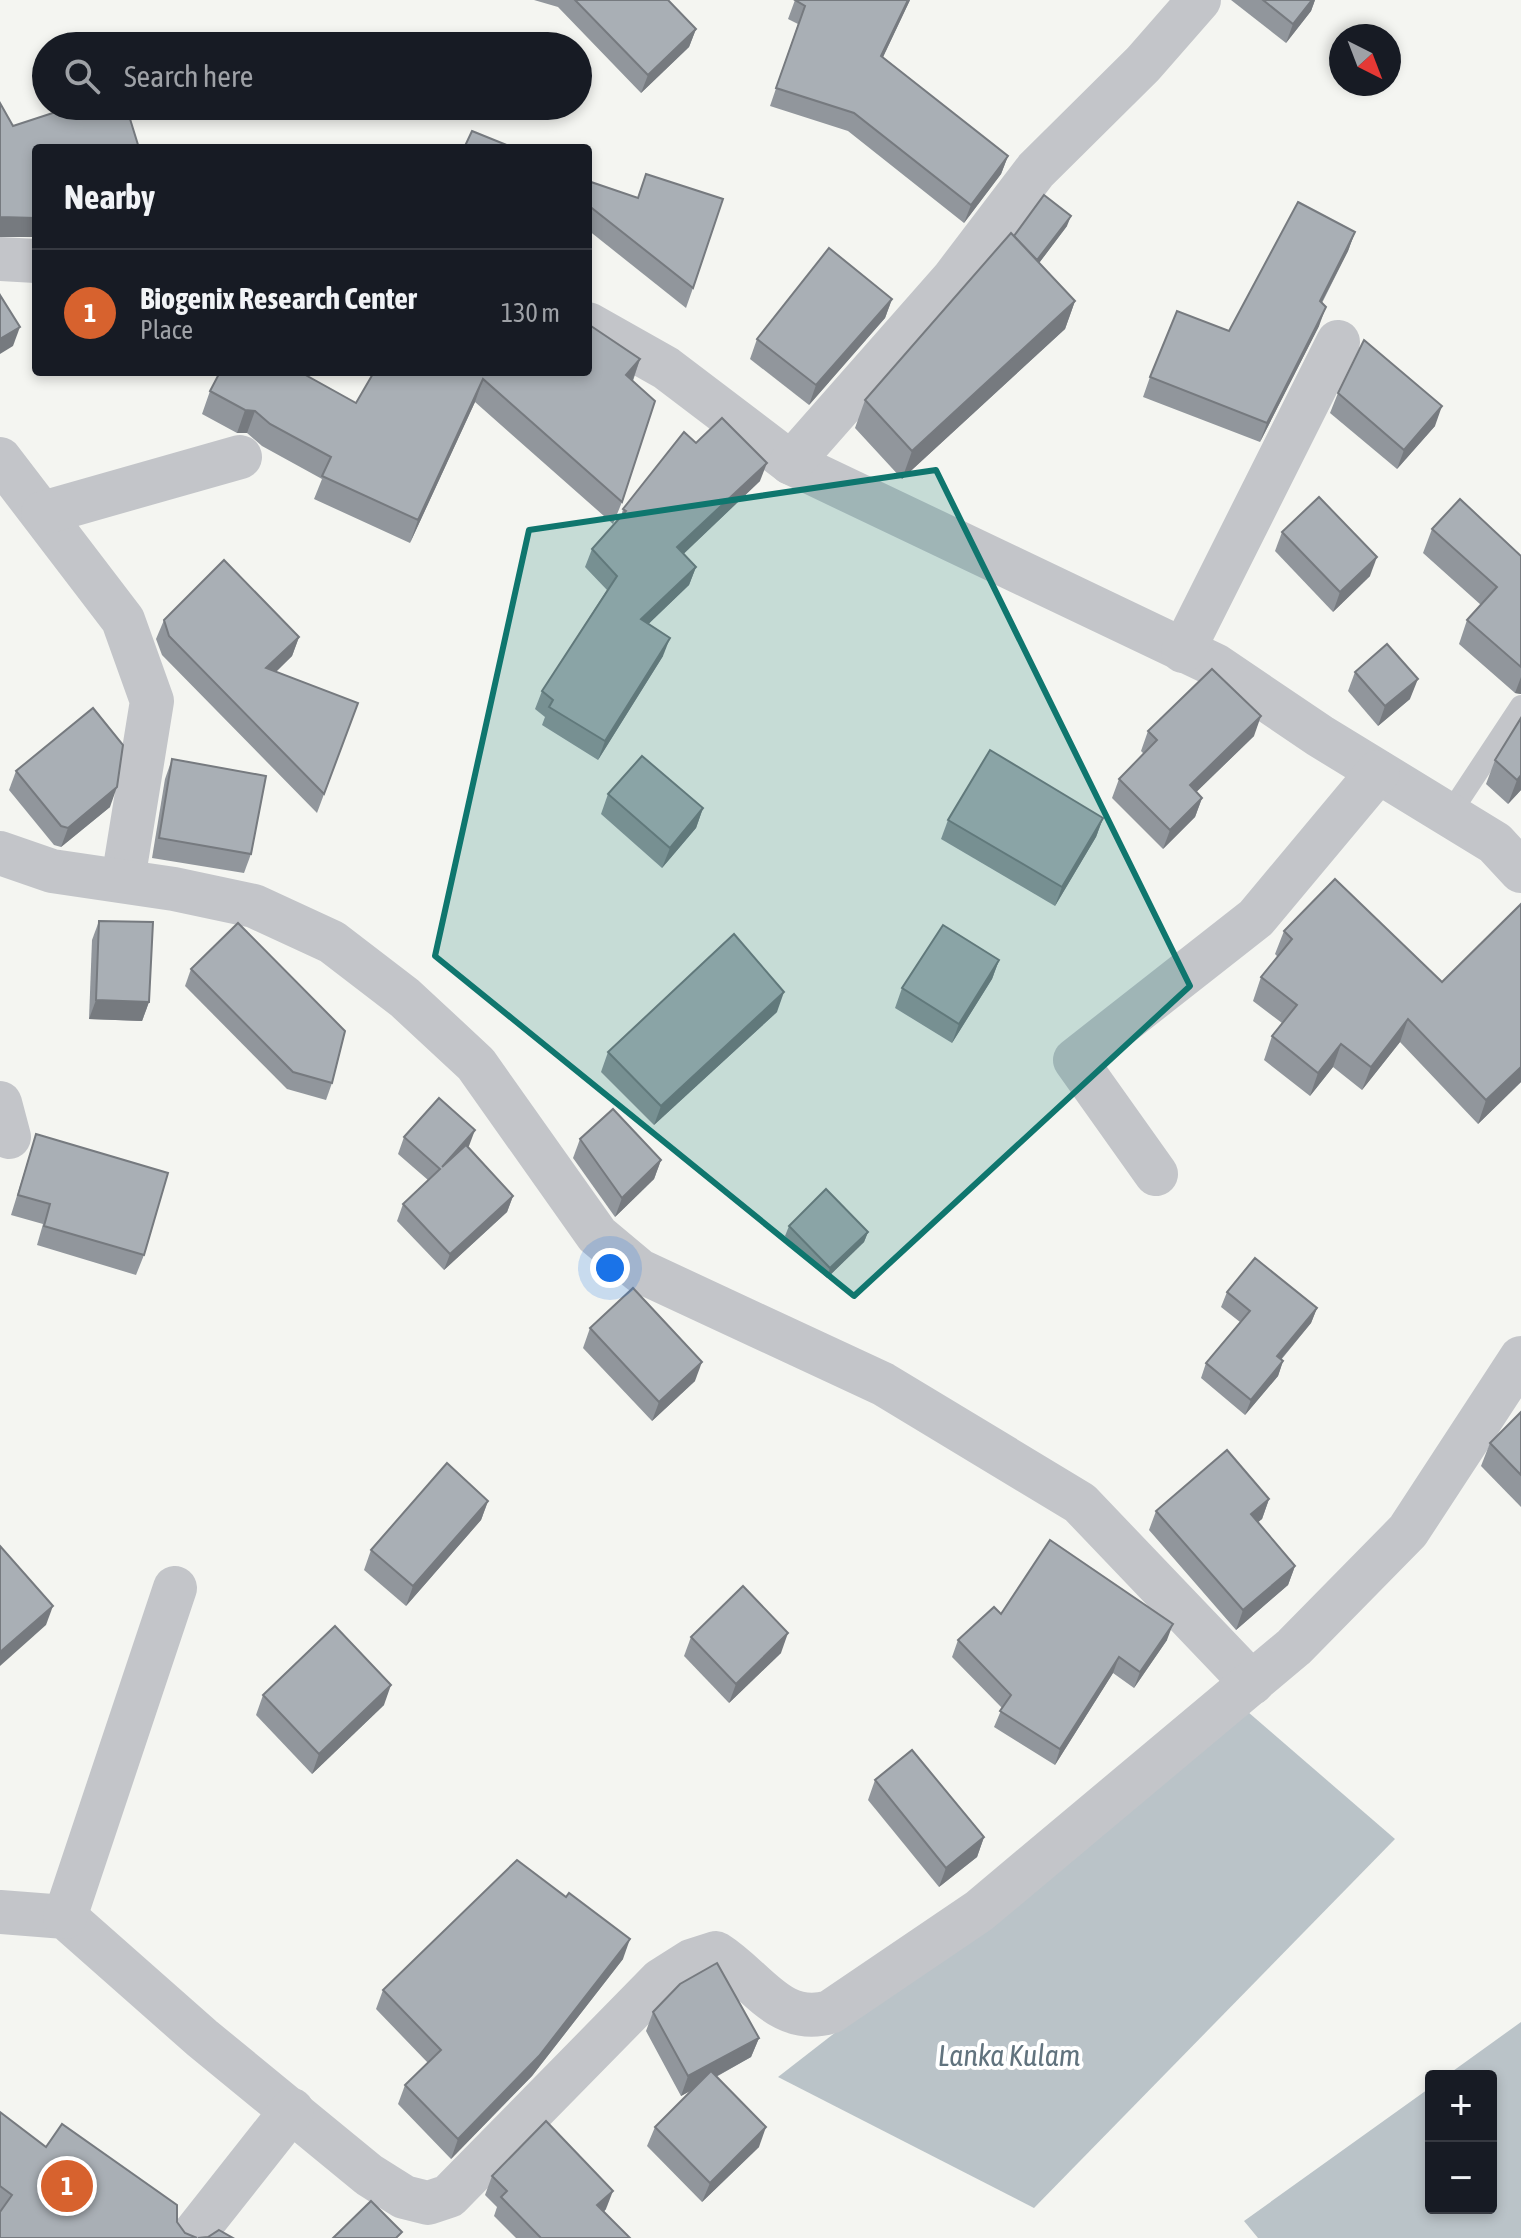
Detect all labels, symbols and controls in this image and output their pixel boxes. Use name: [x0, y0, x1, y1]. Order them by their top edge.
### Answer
north arrow: [1329, 24, 1401, 96]
search box: [32, 32, 592, 120]
icon: search: [60, 54, 104, 98]
text: Search here: [124, 59, 253, 93]
text: Nearby: [64, 177, 155, 216]
text: Biogenix Research Center: [140, 281, 417, 315]
text: 1: [84, 298, 96, 328]
text: 130 m: [501, 298, 560, 328]
text: Place: [140, 315, 193, 345]
your location: [590, 1248, 630, 1288]
water label: Lanka Kulam: [938, 2038, 1080, 2072]
map controls: [1425, 2070, 1497, 2214]
button: +: [1425, 2070, 1497, 2142]
button: −: [1425, 2142, 1497, 2214]
pin: 1: [41, 2156, 93, 2216]

